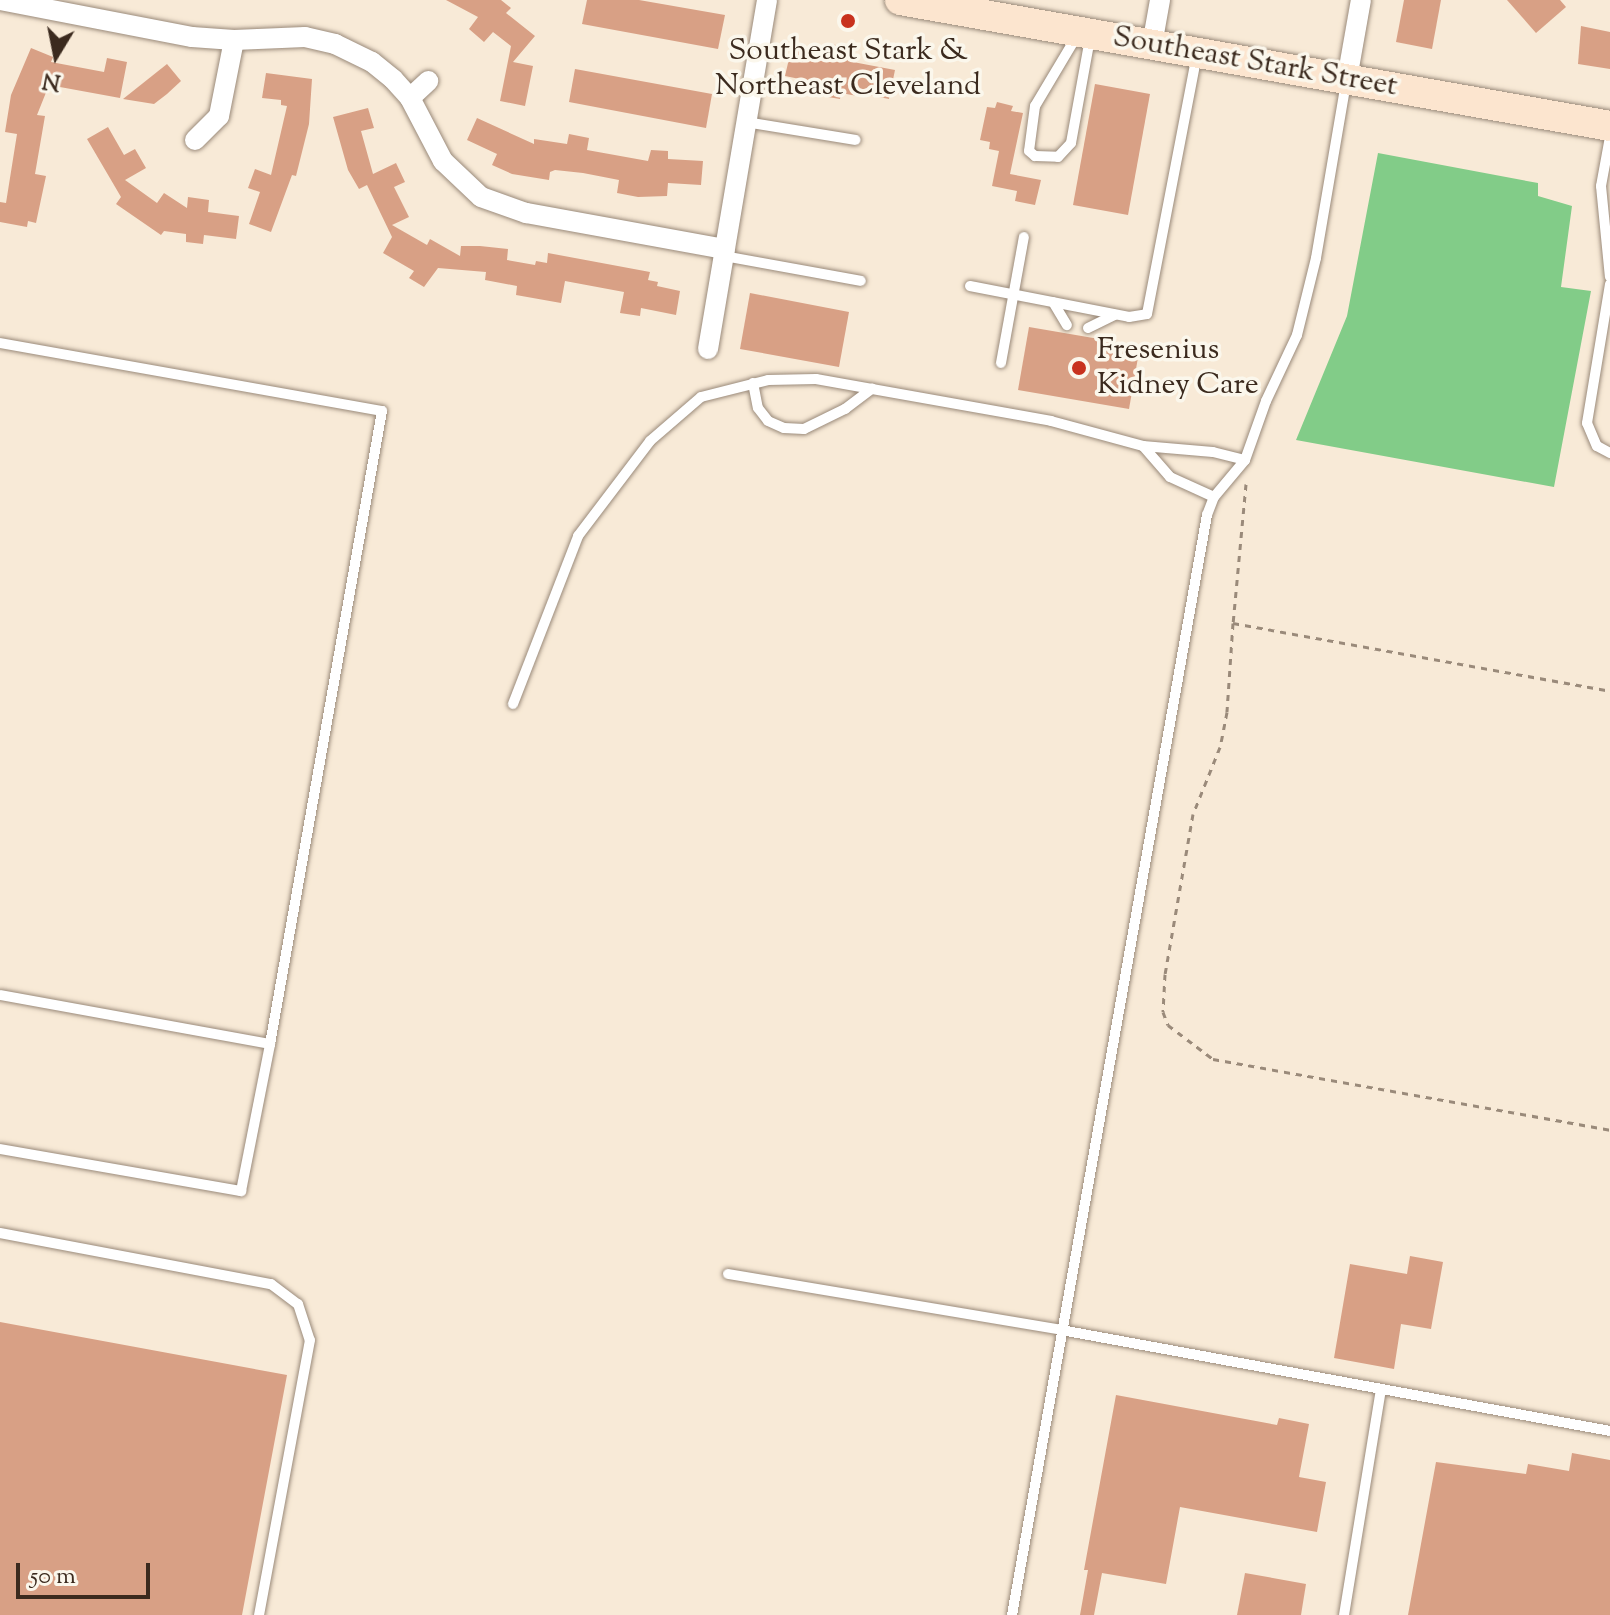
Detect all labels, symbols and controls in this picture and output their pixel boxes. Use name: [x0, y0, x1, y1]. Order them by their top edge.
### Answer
marker: Southeast Stark & Northeast Cleveland: [839, 12, 857, 30]
north arrow: [16, 16, 96, 96]
street label: Southeast Stark Street: [1110, 20, 1400, 106]
place label: Southeast Stark & Northeast Cleveland: [715, 34, 981, 104]
text: N: [40, 62, 63, 97]
place label: Fresenius Kidney Care: [1097, 333, 1259, 404]
marker: Fresenius Kidney Care: [1068, 357, 1090, 379]
scale bar: [20, 1547, 154, 1597]
text: 50 m: [30, 1560, 76, 1594]

